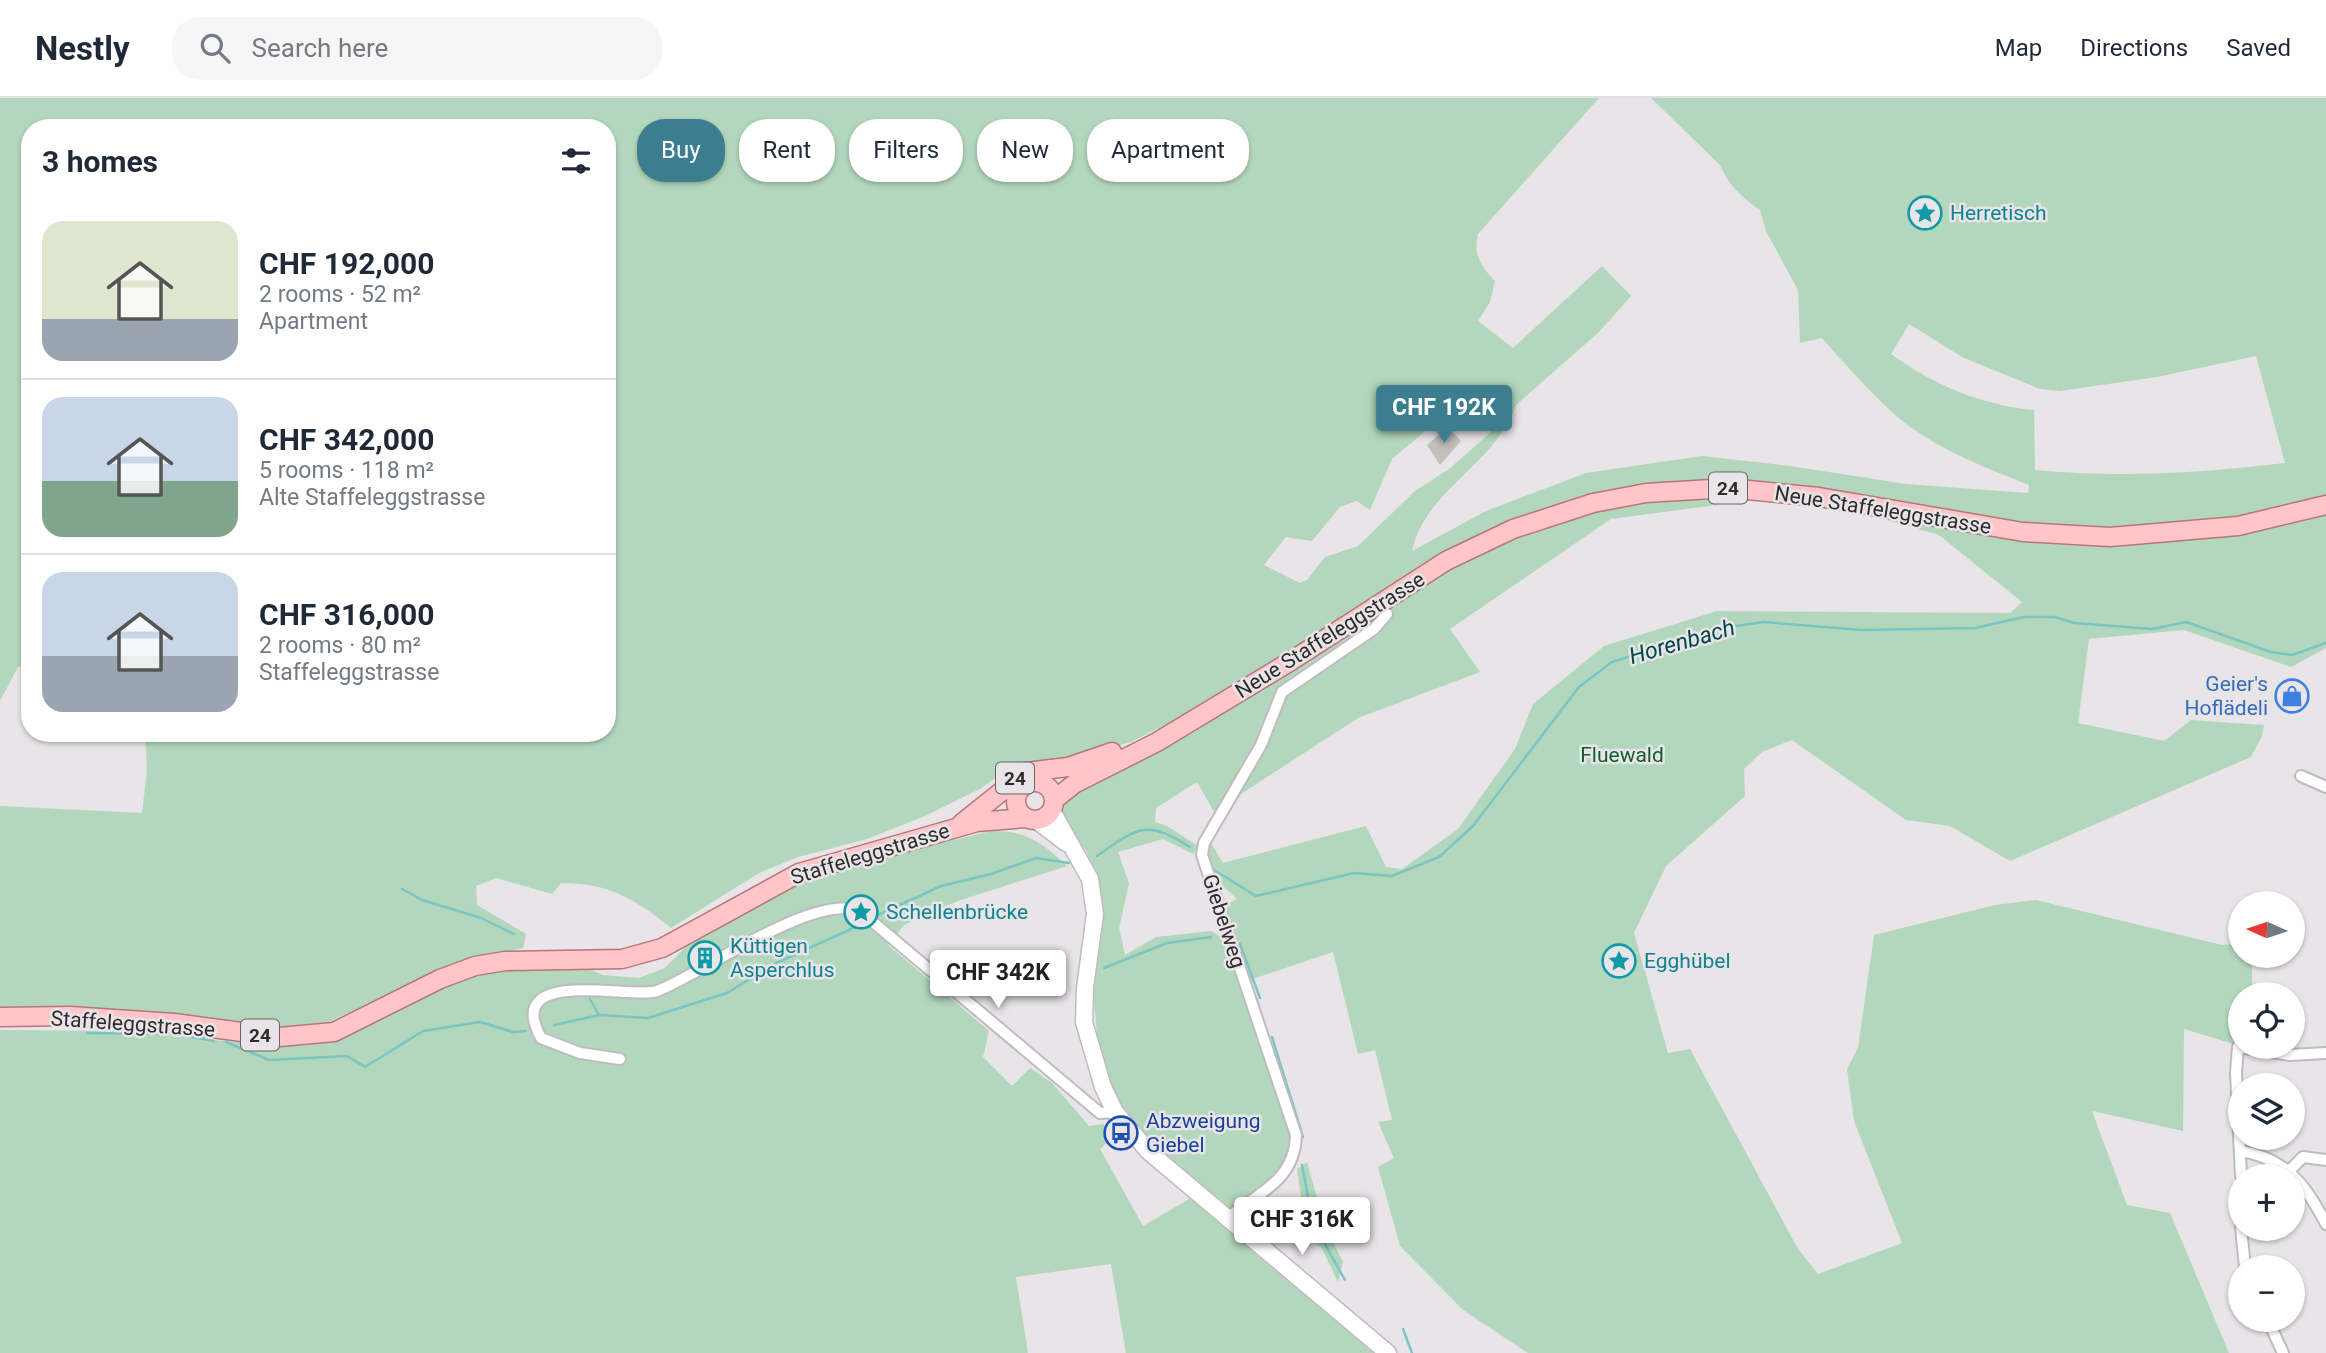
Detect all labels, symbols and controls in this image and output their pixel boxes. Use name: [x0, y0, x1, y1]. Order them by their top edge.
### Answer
search box: [172, 17, 662, 80]
text: Nestly: [35, 29, 130, 68]
icon: search: [196, 29, 234, 67]
text: Search here: [252, 33, 388, 63]
text: Map: [1995, 34, 2042, 62]
text: Directions: [2080, 34, 2188, 62]
text: Saved: [2226, 34, 2291, 62]
chip: Buy: [637, 119, 725, 182]
chip: Rent: [739, 119, 835, 182]
chip: Filters: [849, 119, 963, 182]
chip: New: [977, 119, 1073, 182]
chip: Apartment: [1087, 119, 1249, 182]
icon: filters: [557, 142, 595, 180]
text: 3 homes: [42, 144, 158, 179]
place icon: Herretisch: [1906, 194, 1944, 232]
place label: Herretisch: [1950, 201, 2047, 225]
text: CHF 192,000: [259, 246, 434, 281]
icon: home: [98, 249, 182, 333]
text: 2 rooms · 52 m²: [259, 281, 421, 308]
text: Apartment: [259, 308, 368, 335]
pin: CHF 192K: [1372, 386, 1516, 445]
text: CHF 192K: [1392, 394, 1496, 421]
text: CHF 342,000: [259, 422, 434, 457]
icon: home: [98, 425, 182, 509]
text: 5 rooms · 118 m²: [259, 457, 434, 484]
road number: 24: [1709, 472, 1747, 504]
street label: Neue Staffeleggstrasse: [1773, 481, 1993, 539]
text: Alte Staffeleggstrasse: [259, 484, 485, 511]
street label: Neue Staffeleggstrasse: [1231, 567, 1429, 703]
text: CHF 316,000: [259, 597, 434, 632]
icon: home: [98, 600, 182, 684]
water label: Horenbach: [1626, 614, 1738, 670]
text: 2 rooms · 80 m²: [259, 632, 421, 659]
text: Staffeleggstrasse: [259, 659, 439, 686]
place label: Geier's Hoflädeli: [2185, 672, 2268, 720]
shop icon: Geier's Hoflädeli: [2273, 677, 2311, 715]
park label: Fluewald: [1580, 743, 1664, 767]
road number: 24: [996, 762, 1034, 793]
street label: Staffeleggstrasse: [788, 818, 952, 890]
street label: Giebelweg: [1198, 871, 1250, 971]
north arrow: [2228, 891, 2305, 968]
map controls: [2228, 891, 2305, 1332]
place icon: Schellenbrücke: [842, 893, 880, 931]
place label: Schellenbrücke: [886, 900, 1028, 924]
place label: Küttigen Asperchlus: [730, 934, 834, 982]
building icon: Küttigen Asperchlus: [686, 939, 724, 977]
place icon: Egghübel: [1600, 942, 1638, 980]
place label: Egghübel: [1644, 949, 1731, 973]
pin: CHF 342K: [926, 950, 1070, 1010]
text: CHF 342K: [946, 959, 1050, 986]
button: locate: [2228, 982, 2305, 1059]
street label: Staffeleggstrasse: [50, 1006, 216, 1042]
road number: 24: [241, 1020, 279, 1051]
button: layers: [2228, 1073, 2305, 1150]
place label: Abzweigung Giebel: [1146, 1109, 1261, 1157]
bus stop icon: Abzweigung Giebel: [1102, 1114, 1140, 1152]
button: +: [2228, 1164, 2305, 1241]
pin: CHF 316K: [1230, 1198, 1374, 1257]
text: CHF 316K: [1250, 1206, 1354, 1233]
button: −: [2228, 1255, 2305, 1332]

